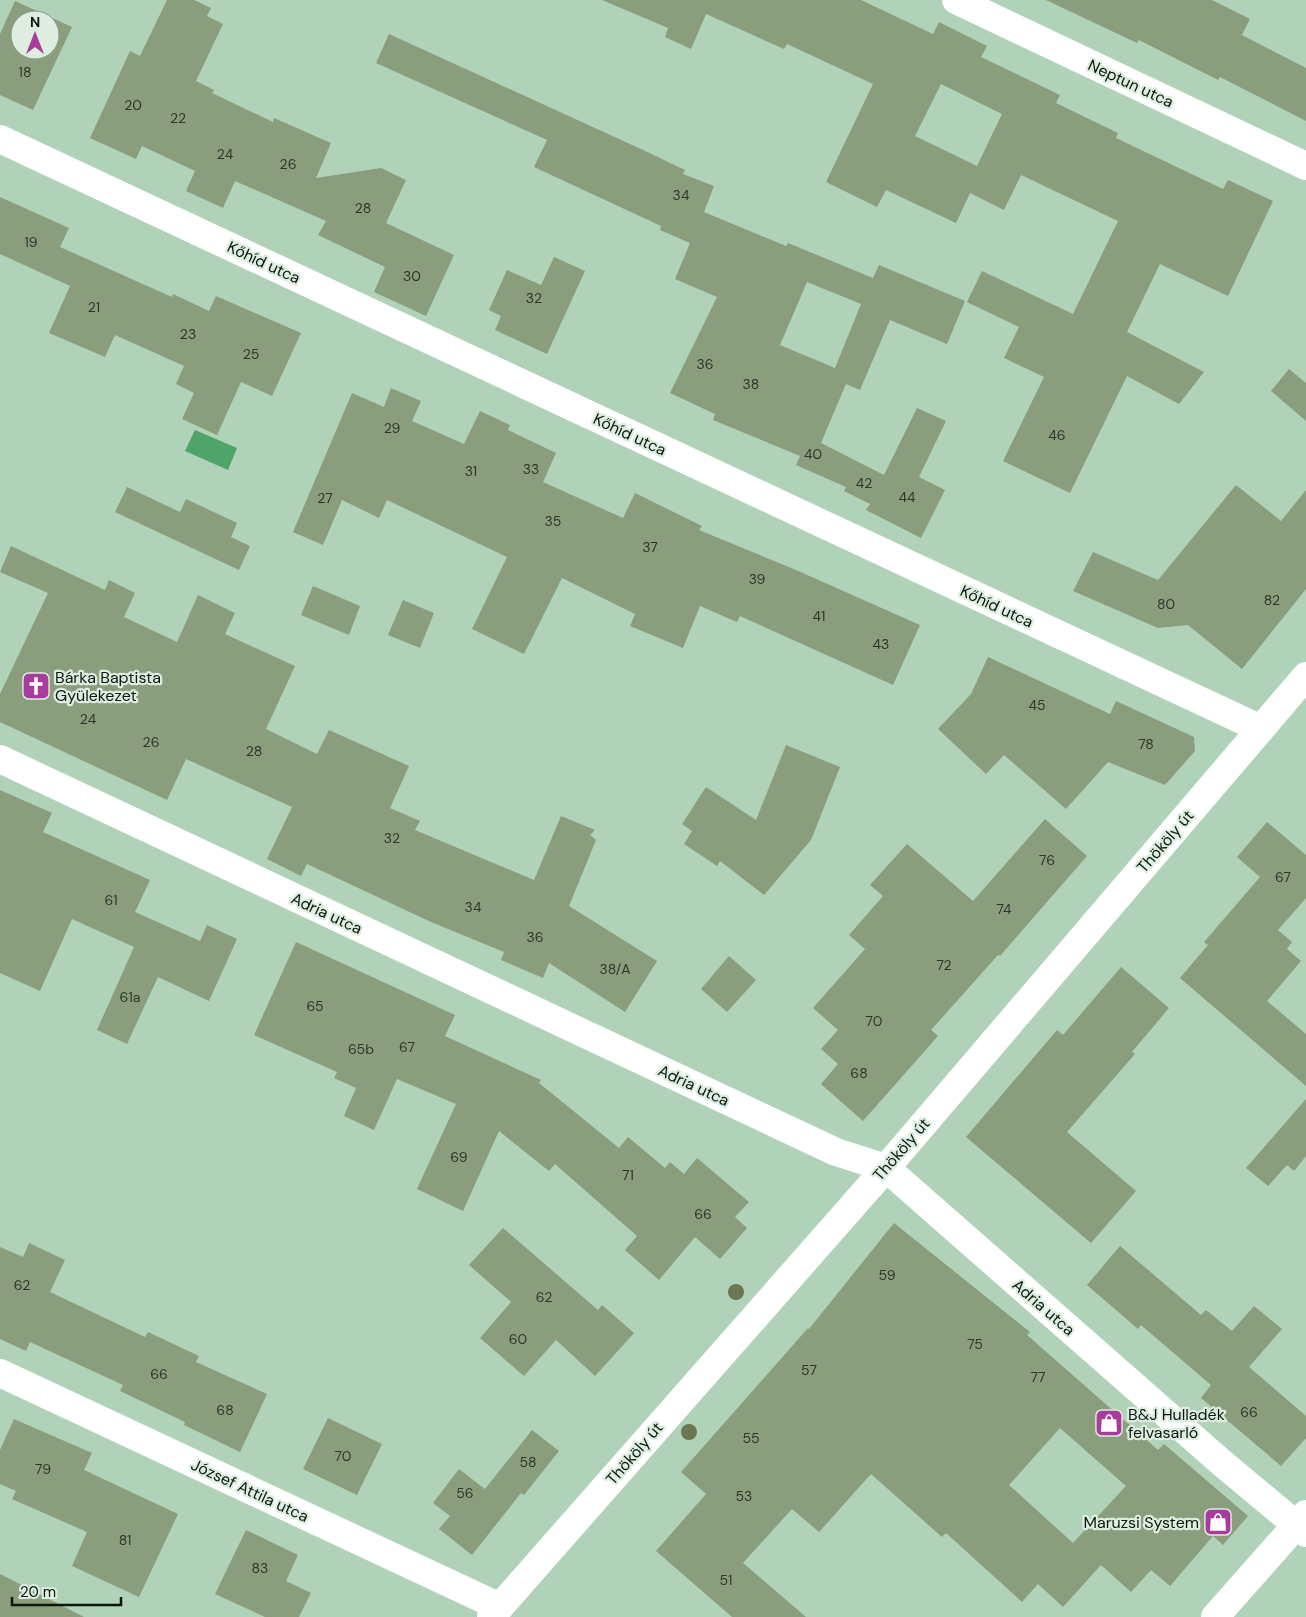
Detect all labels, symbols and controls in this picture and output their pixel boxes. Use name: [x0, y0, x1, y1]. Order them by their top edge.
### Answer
north arrow: [10, 10, 60, 60]
text: N: [30, 13, 40, 31]
street label: Neptun utca: [1085, 55, 1177, 112]
house number: 18: [19, 63, 31, 81]
house number: 20: [124, 96, 142, 114]
house number: 22: [170, 109, 186, 127]
house number: 24: [217, 145, 234, 163]
house number: 26: [280, 155, 296, 173]
house number: 34: [673, 186, 690, 204]
house number: 28: [355, 199, 371, 217]
house number: 19: [24, 233, 38, 251]
street label: Kőhíd utca: [224, 236, 304, 289]
house number: 30: [403, 267, 421, 285]
house number: 32: [526, 289, 542, 307]
house number: 21: [88, 298, 100, 316]
house number: 23: [180, 325, 196, 343]
house number: 25: [243, 345, 259, 363]
house number: 36: [696, 355, 714, 373]
house number: 38: [743, 375, 759, 393]
street label: Kőhíd utca: [590, 408, 670, 461]
house number: 29: [384, 419, 401, 437]
house number: 46: [1048, 426, 1066, 444]
house number: 40: [804, 445, 822, 463]
house number: 33: [523, 460, 539, 478]
house number: 31: [465, 462, 477, 480]
house number: 42: [856, 474, 872, 492]
house number: 44: [899, 488, 916, 506]
house number: 27: [317, 489, 333, 507]
house number: 35: [545, 512, 561, 530]
house number: 37: [642, 538, 658, 556]
house number: 39: [749, 570, 766, 588]
street label: Kőhíd utca: [957, 580, 1037, 633]
house number: 82: [1264, 591, 1280, 609]
house number: 80: [1157, 595, 1175, 613]
house number: 41: [813, 607, 825, 625]
house number: 43: [873, 635, 889, 653]
place label: Bárka Baptista Gyülekezet: [55, 667, 161, 706]
church icon: Bárka Baptista Gyülekezet: [21, 671, 51, 701]
house number: 45: [1028, 696, 1046, 714]
house number: 24: [80, 710, 97, 728]
house number: 26: [143, 733, 159, 751]
house number: 78: [1138, 735, 1154, 753]
house number: 28: [246, 742, 262, 760]
street label: Thököly út: [1132, 805, 1198, 877]
house number: 32: [384, 829, 400, 847]
house number: 76: [1039, 851, 1055, 869]
house number: 67: [1275, 868, 1291, 886]
street label: Adria utca: [288, 888, 366, 939]
house number: 61: [104, 891, 118, 909]
house number: 34: [465, 898, 482, 916]
house number: 74: [996, 900, 1012, 918]
house number: 36: [526, 928, 544, 946]
house number: 72: [936, 956, 952, 974]
house number: 38/A: [599, 960, 631, 978]
house number: 61a: [120, 988, 140, 1006]
house number: 65: [306, 997, 324, 1015]
house number: 70: [866, 1012, 882, 1030]
house number: 67: [399, 1038, 415, 1056]
house number: 65b: [348, 1040, 374, 1058]
street label: Adria utca: [655, 1060, 733, 1111]
house number: 68: [850, 1064, 868, 1082]
street label: Thököly út: [868, 1113, 934, 1185]
house number: 69: [450, 1148, 468, 1166]
house number: 71: [622, 1166, 634, 1184]
house number: 66: [694, 1205, 712, 1223]
house number: 59: [879, 1266, 896, 1284]
street label: Adria utca: [1008, 1275, 1079, 1340]
house number: 62: [14, 1276, 30, 1294]
house number: 62: [536, 1288, 552, 1306]
house number: 60: [509, 1330, 527, 1348]
house number: 75: [967, 1335, 983, 1353]
house number: 57: [801, 1361, 817, 1379]
house number: 66: [150, 1365, 168, 1383]
house number: 77: [1031, 1368, 1045, 1386]
house number: 68: [216, 1401, 234, 1419]
house number: 66: [1240, 1403, 1258, 1421]
place label: B&J Hulladék felvasarló: [1128, 1404, 1225, 1443]
shop icon: B&J Hulladék felvasarló: [1094, 1408, 1124, 1438]
street label: Thököly út: [601, 1417, 667, 1489]
house number: 55: [742, 1429, 760, 1447]
house number: 70: [335, 1447, 351, 1465]
house number: 58: [519, 1453, 537, 1471]
street label: József Attila utca: [188, 1454, 312, 1527]
house number: 79: [35, 1460, 51, 1478]
house number: 56: [456, 1484, 474, 1502]
house number: 53: [736, 1487, 752, 1505]
shop icon: Maruzsi System: [1203, 1507, 1233, 1537]
place label: Maruzsi System: [1084, 1512, 1199, 1533]
house number: 81: [119, 1531, 131, 1549]
house number: 83: [252, 1559, 268, 1577]
house number: 51: [720, 1571, 732, 1589]
scale bar: [12, 1574, 121, 1606]
text: 20 m: [20, 1582, 56, 1602]

